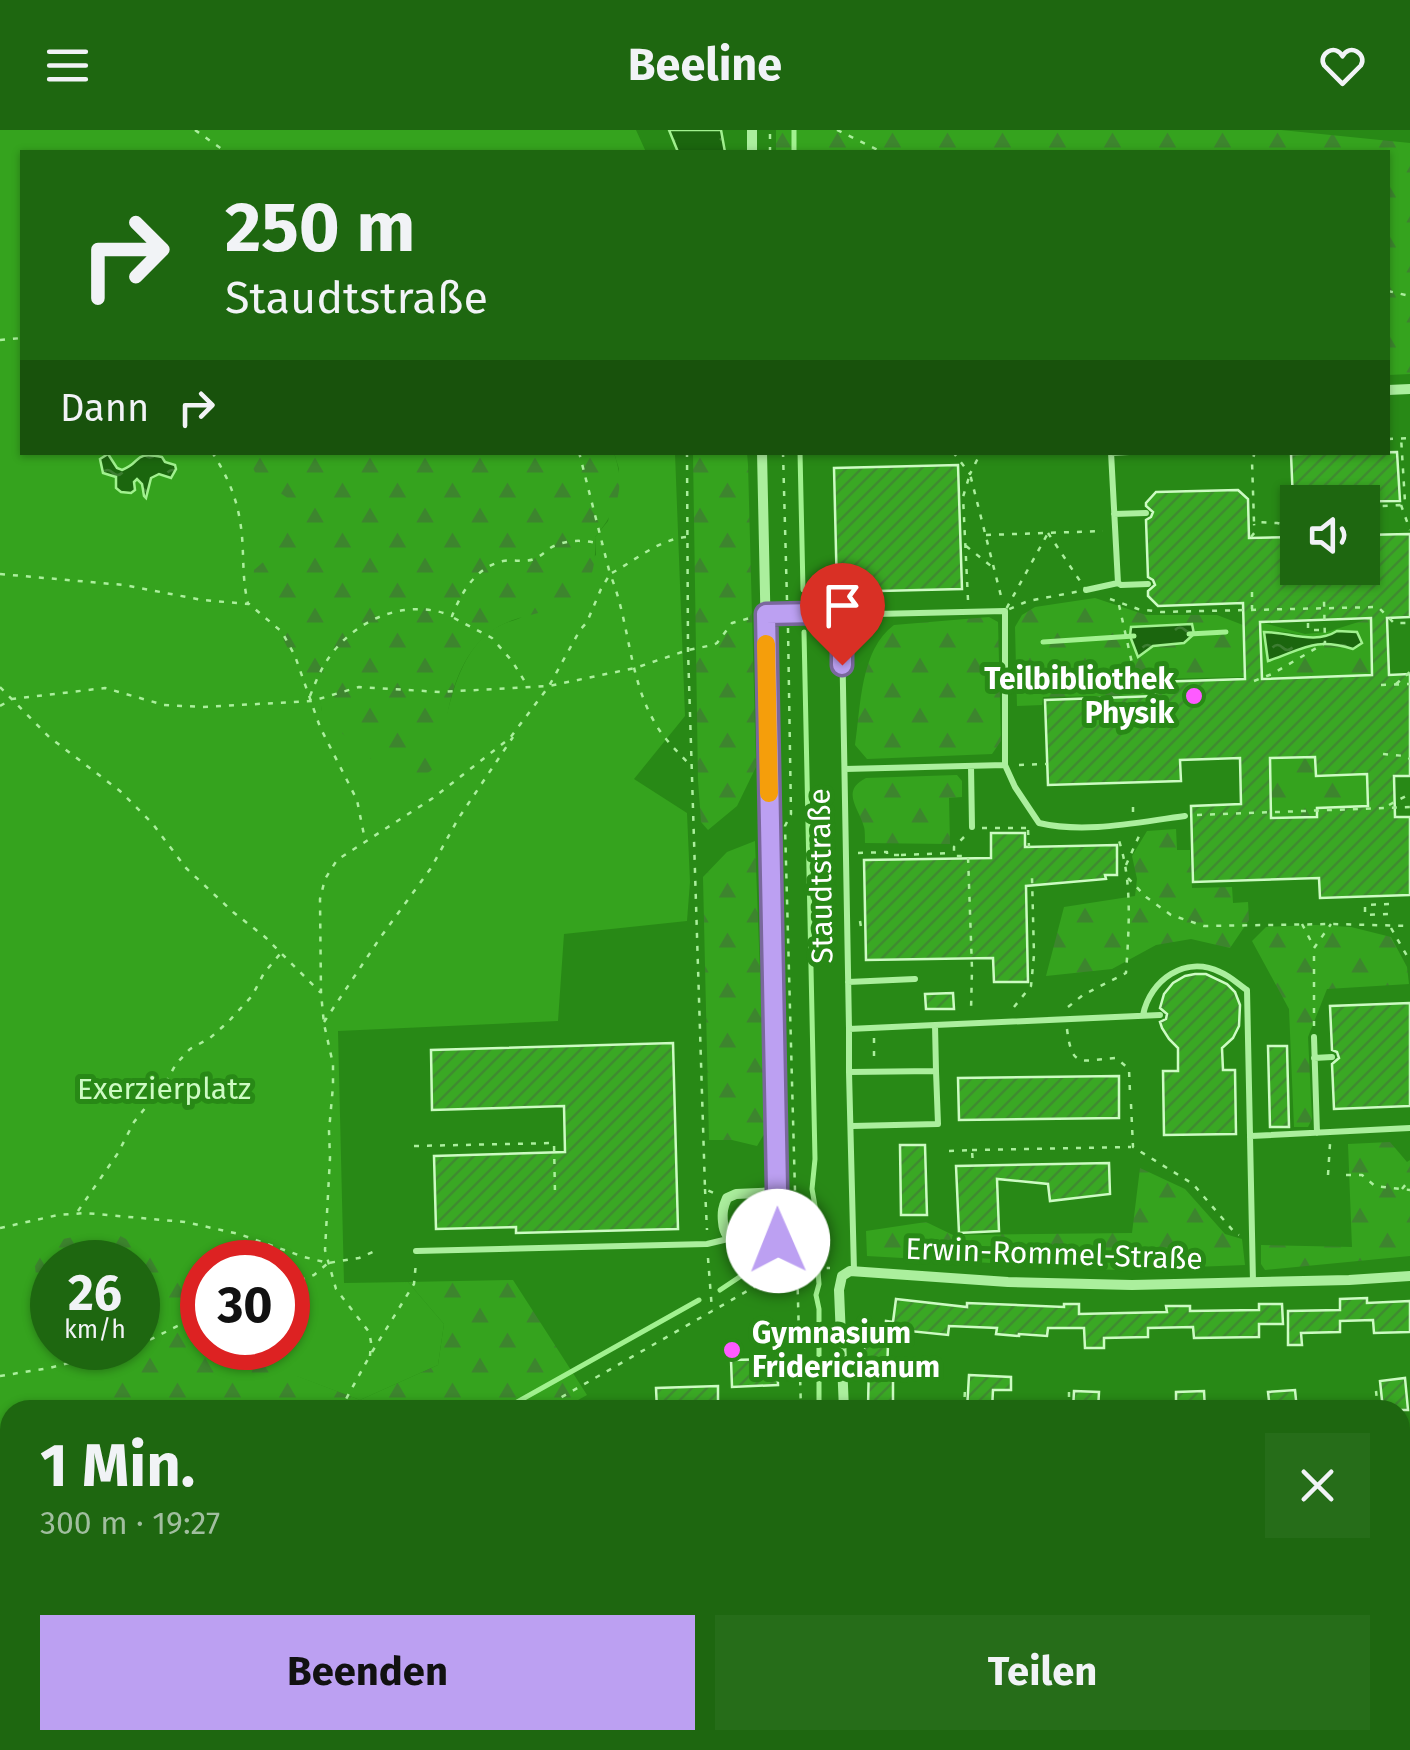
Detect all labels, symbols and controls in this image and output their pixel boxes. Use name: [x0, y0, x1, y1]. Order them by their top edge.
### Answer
icon: menu: [40, 38, 95, 93]
text: Beeline: [628, 38, 782, 92]
icon: heart: [1315, 38, 1370, 93]
text: 250 m: [225, 186, 415, 270]
icon: right: [60, 190, 190, 320]
text: Staudtstraße: [225, 271, 488, 325]
icon: right: [169, 380, 224, 435]
text: Dann: [60, 385, 149, 431]
map controls: [1280, 485, 1380, 585]
button: sound: [1280, 485, 1380, 585]
pin: [800, 563, 885, 666]
icon: arrive: [815, 578, 870, 633]
place label: Teilbibliothek Physik: [984, 661, 1174, 731]
marker: Teilbibliothek Physik: [1183, 685, 1205, 707]
street label: Staudtstraße: [801, 788, 841, 964]
park label: Exerzierplatz: [77, 1071, 251, 1107]
position arrow: [726, 1189, 830, 1293]
street label: Erwin-Rommel-Straße: [905, 1231, 1203, 1277]
speed limit sign: 30: [180, 1240, 310, 1370]
text: 26: [68, 1263, 122, 1323]
text: km/h: [64, 1315, 126, 1345]
place label: Gymnasium Fridericianum: [752, 1315, 940, 1385]
marker: Gymnasium Fridericianum: [721, 1339, 743, 1361]
text: 1 Min.: [40, 1430, 195, 1502]
button: close: [1265, 1433, 1370, 1538]
text: 300 m · 19:27: [40, 1504, 220, 1542]
button: Beenden: [40, 1615, 695, 1730]
button: Teilen: [715, 1615, 1370, 1730]

